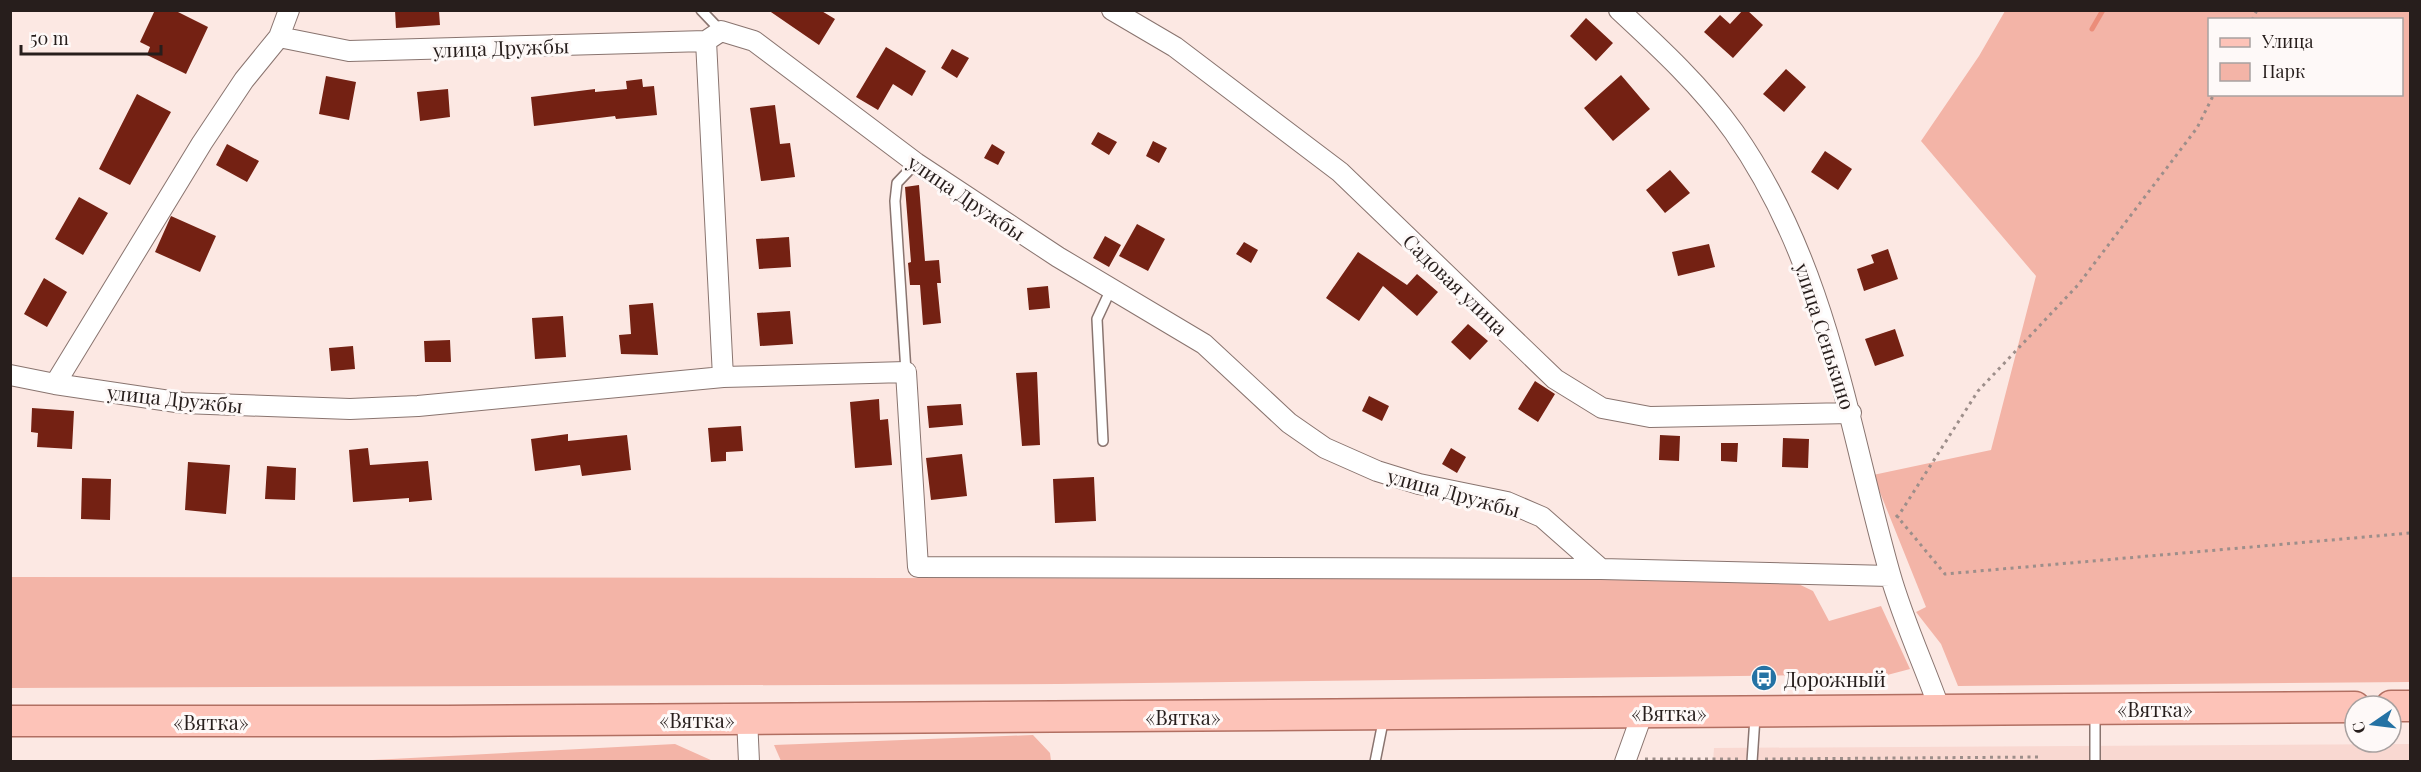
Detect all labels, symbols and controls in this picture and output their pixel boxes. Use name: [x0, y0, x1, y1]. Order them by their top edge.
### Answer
scale bar: [21, 18, 160, 56]
legend: [2208, 18, 2403, 96]
text: 50 m: [30, 26, 69, 50]
text: Улица: [2261, 29, 2313, 53]
street label: улица Дружбы: [432, 31, 569, 63]
text: Парк: [2262, 59, 2305, 83]
street label: улица Дружбы: [902, 147, 1031, 246]
street label: Садовая улица: [1398, 227, 1514, 341]
street label: улица Сенькино: [1789, 258, 1862, 413]
street label: улица Дружбы: [105, 377, 244, 419]
street label: улица Дружбы: [1384, 461, 1523, 523]
bus stop icon: Дорожный: [1749, 663, 1779, 693]
place label: Дорожный: [1784, 665, 1886, 692]
north arrow: [2343, 694, 2403, 754]
street label: «Вятка»: [2117, 695, 2193, 722]
street label: «Вятка»: [1631, 699, 1707, 726]
street label: «Вятка»: [1145, 703, 1221, 730]
street label: «Вятка»: [659, 706, 735, 733]
street label: «Вятка»: [173, 708, 249, 735]
text: С: [2346, 720, 2370, 736]

